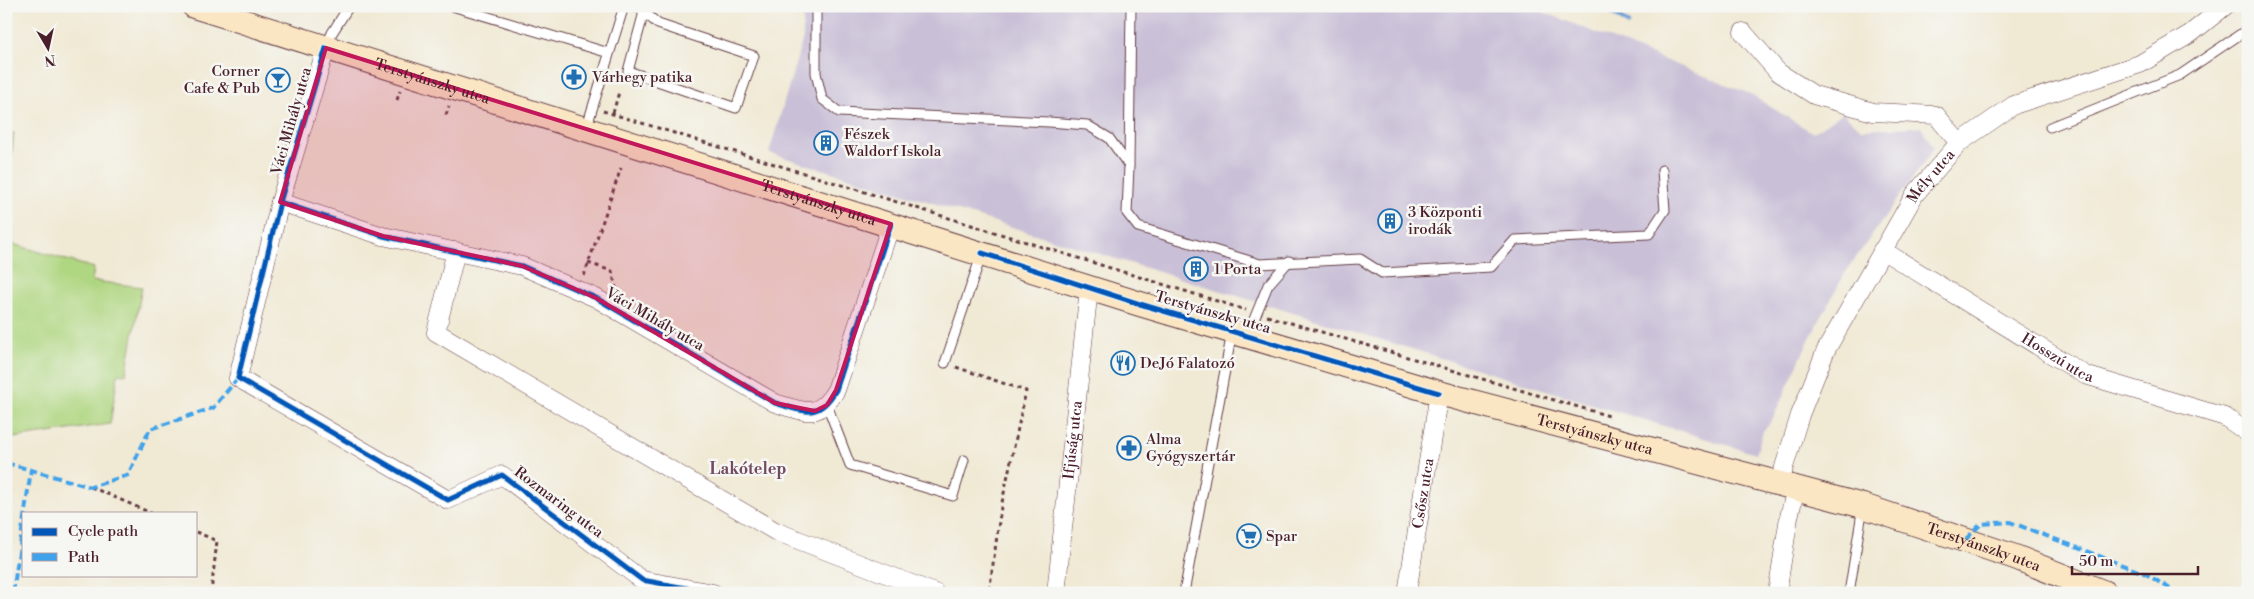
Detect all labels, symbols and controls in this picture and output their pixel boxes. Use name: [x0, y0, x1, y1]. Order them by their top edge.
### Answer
north arrow: [22, 22, 72, 72]
text: N: [43, 50, 57, 70]
street label: Terstyánszky utca: [372, 55, 493, 109]
place label: Corner Cafe & Pub: [184, 62, 261, 98]
pharmacy icon: Várhegy patika: [561, 64, 587, 90]
street label: Váci Mihály utca: [267, 65, 316, 178]
bar icon: Corner Cafe & Pub: [265, 67, 291, 93]
place label: Várhegy patika: [591, 68, 693, 87]
place label: Fészek Waldorf Iskola: [843, 125, 942, 161]
building icon: Fészek Waldorf Iskola: [813, 130, 839, 156]
street label: Mély utca: [1903, 145, 1959, 206]
street label: Terstyánszky utca: [759, 176, 879, 230]
place label: 3 Központi irodák: [1408, 203, 1482, 239]
building icon: 3 Központi irodák: [1377, 208, 1403, 234]
building icon: 1 Porta: [1183, 256, 1209, 282]
place label: 1 Porta: [1214, 260, 1262, 279]
street label: Váci Mihály utca: [601, 283, 708, 356]
street label: Terstyánszky utca: [1153, 287, 1273, 338]
street label: Hosszú utca: [2018, 329, 2096, 387]
restaurant icon: DeJó Falatozó: [1110, 350, 1136, 376]
place label: DeJó Falatozó: [1140, 354, 1235, 373]
street label: Ifjúság utca: [1059, 399, 1087, 480]
street label: Terstyánszky utca: [1534, 410, 1655, 460]
place label: Alma Gyógyszertár: [1145, 430, 1236, 466]
pharmacy icon: Alma Gyógyszertár: [1116, 435, 1142, 461]
street label: Csősz utca: [1408, 456, 1439, 530]
district label: Lakótelep: [710, 459, 786, 479]
street label: Rozmaring utca: [510, 463, 607, 542]
legend: [22, 512, 198, 576]
street label: Terstyánszky utca: [1924, 519, 2044, 576]
text: Cycle path: [68, 522, 138, 541]
supermarket icon: Spar: [1236, 523, 1262, 549]
place label: Spar: [1266, 527, 1298, 546]
scale bar: [2072, 544, 2198, 576]
text: Path: [68, 548, 100, 567]
text: 50 m: [2079, 552, 2113, 571]

